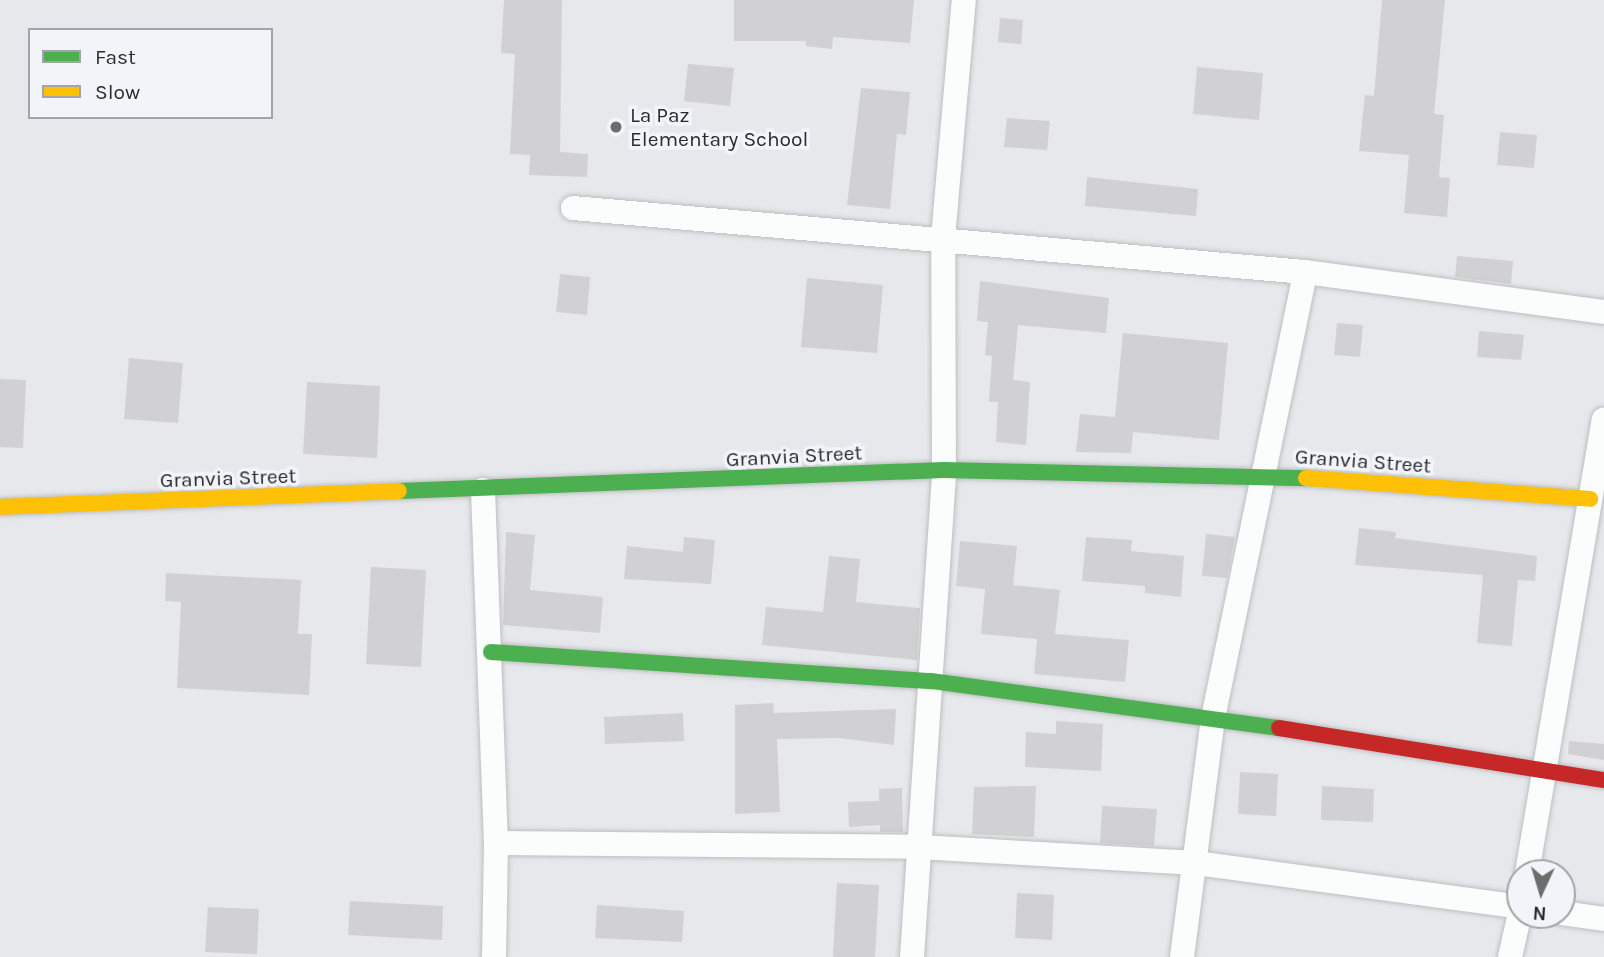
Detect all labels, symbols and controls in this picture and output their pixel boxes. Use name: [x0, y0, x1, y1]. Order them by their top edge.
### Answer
legend: [28, 28, 273, 119]
text: Fast: [95, 45, 136, 69]
text: Slow: [95, 80, 140, 104]
place label: La Paz Elementary School: [630, 102, 808, 152]
marker: La Paz Elementary School: [608, 119, 624, 135]
street label: Granvia Street: [725, 440, 863, 472]
street label: Granvia Street: [1294, 444, 1432, 478]
street label: Granvia Street: [159, 463, 297, 493]
north arrow: [1506, 859, 1576, 929]
text: N: [1532, 902, 1547, 924]

